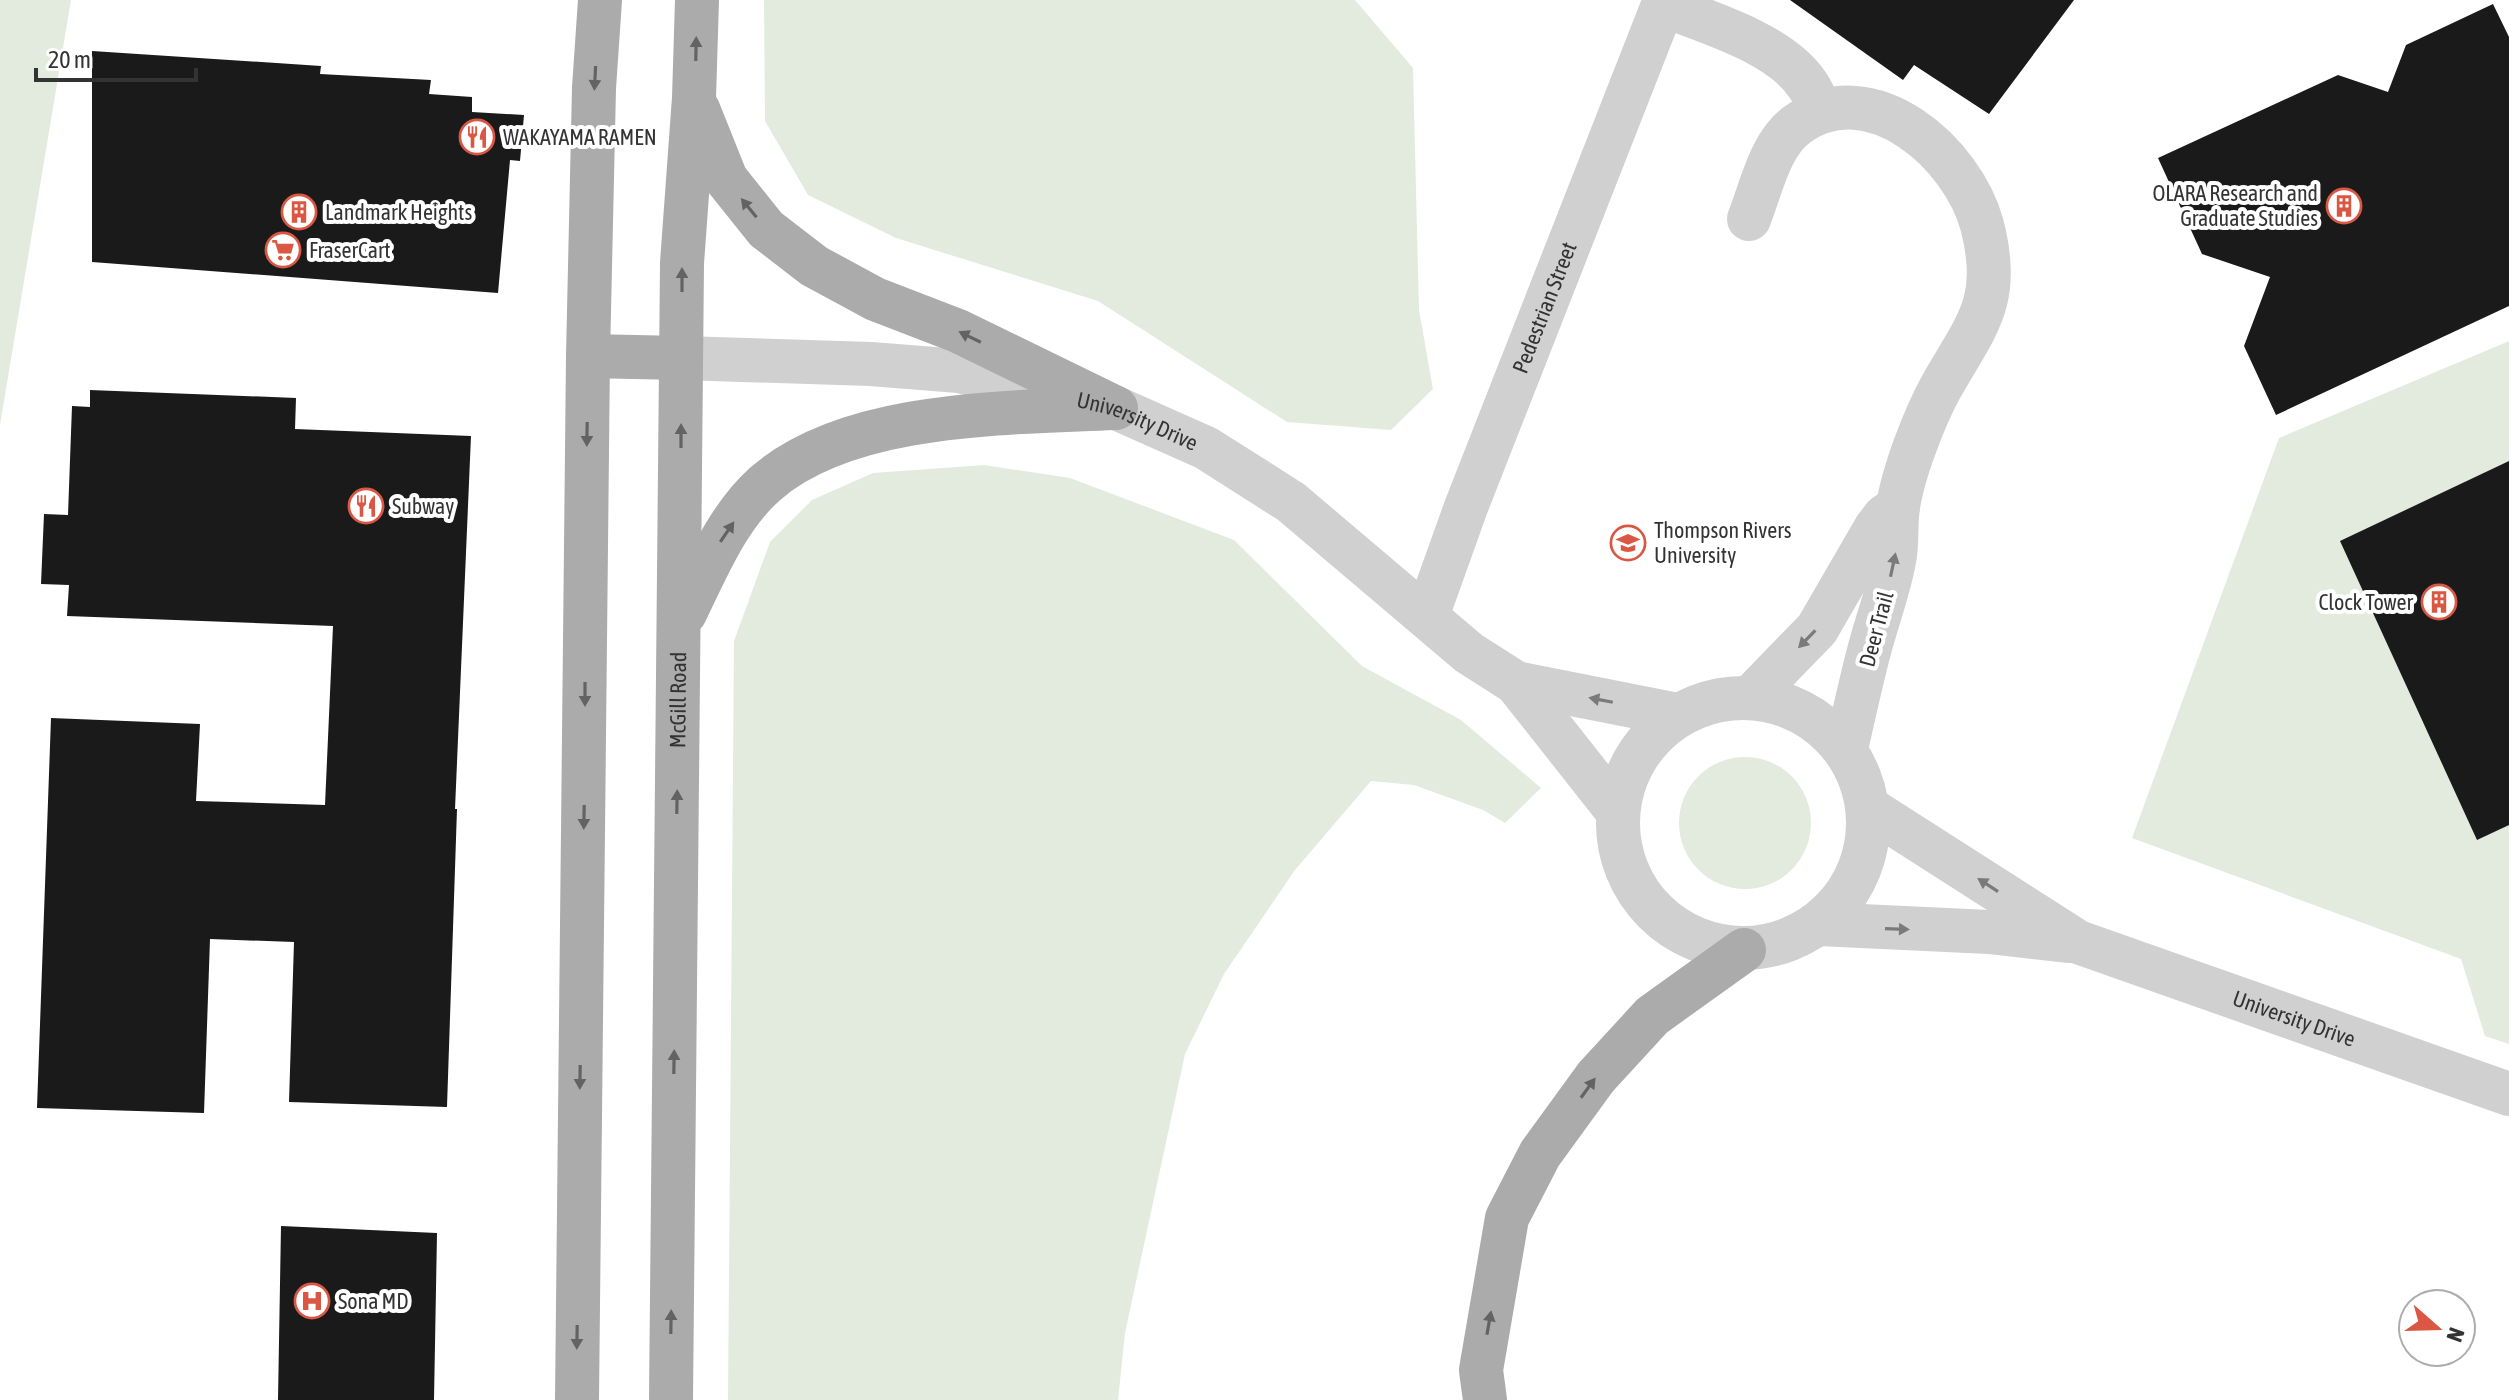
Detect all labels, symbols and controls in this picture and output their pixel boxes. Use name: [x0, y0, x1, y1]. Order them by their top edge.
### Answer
scale bar: [36, 32, 196, 82]
one-way arrow: [689, 36, 702, 61]
text: 20 m: [48, 46, 91, 73]
one-way arrow: [588, 66, 601, 91]
restaurant icon: WAKAYAMA RAMEN: [458, 118, 496, 156]
place label: WAKAYAMA RAMEN: [503, 124, 657, 150]
place label: OLARA Research and Graduate Studies: [2152, 180, 2318, 231]
building icon: OLARA Research and Graduate Studies: [2325, 187, 2363, 225]
building icon: Landmark Heights: [280, 193, 318, 231]
one-way arrow: [741, 198, 758, 218]
place label: Landmark Heights: [325, 199, 472, 225]
supermarket icon: FraserCart: [264, 231, 302, 269]
place label: FraserCart: [309, 237, 391, 263]
street label: Pedestrian Street: [1507, 238, 1582, 377]
one-way arrow: [676, 267, 688, 292]
one-way arrow: [959, 330, 982, 344]
street label: University Drive: [1074, 386, 1202, 456]
one-way arrow: [581, 422, 593, 447]
one-way arrow: [675, 423, 687, 448]
restaurant icon: Subway: [347, 487, 385, 525]
place label: Subway: [392, 493, 454, 519]
place label: Thompson Rivers University: [1654, 517, 1792, 568]
one-way arrow: [719, 521, 734, 542]
school or university icon: Thompson Rivers University: [1609, 524, 1647, 562]
one-way arrow: [1887, 552, 1900, 577]
building icon: Clock Tower: [2420, 583, 2458, 621]
street label: Deer Trail: [1853, 588, 1899, 670]
place label: Clock Tower: [2318, 589, 2413, 615]
one-way arrow: [1799, 629, 1817, 648]
street label: McGill Road: [664, 652, 691, 748]
one-way arrow: [579, 682, 591, 707]
one-way arrow: [1588, 693, 1613, 706]
one-way arrow: [670, 789, 683, 814]
one-way arrow: [577, 805, 590, 830]
one-way arrow: [1978, 878, 1999, 893]
one-way arrow: [1885, 922, 1910, 935]
street label: University Drive: [2229, 985, 2359, 1052]
one-way arrow: [668, 1049, 680, 1074]
one-way arrow: [574, 1065, 587, 1090]
one-way arrow: [1580, 1077, 1596, 1099]
hospital icon: Sona MD: [293, 1282, 331, 1320]
place label: Sona MD: [338, 1288, 409, 1314]
north arrow: [2397, 1288, 2477, 1368]
one-way arrow: [665, 1309, 678, 1334]
one-way arrow: [1484, 1310, 1496, 1335]
text: N: [2441, 1324, 2470, 1345]
one-way arrow: [571, 1325, 583, 1350]

